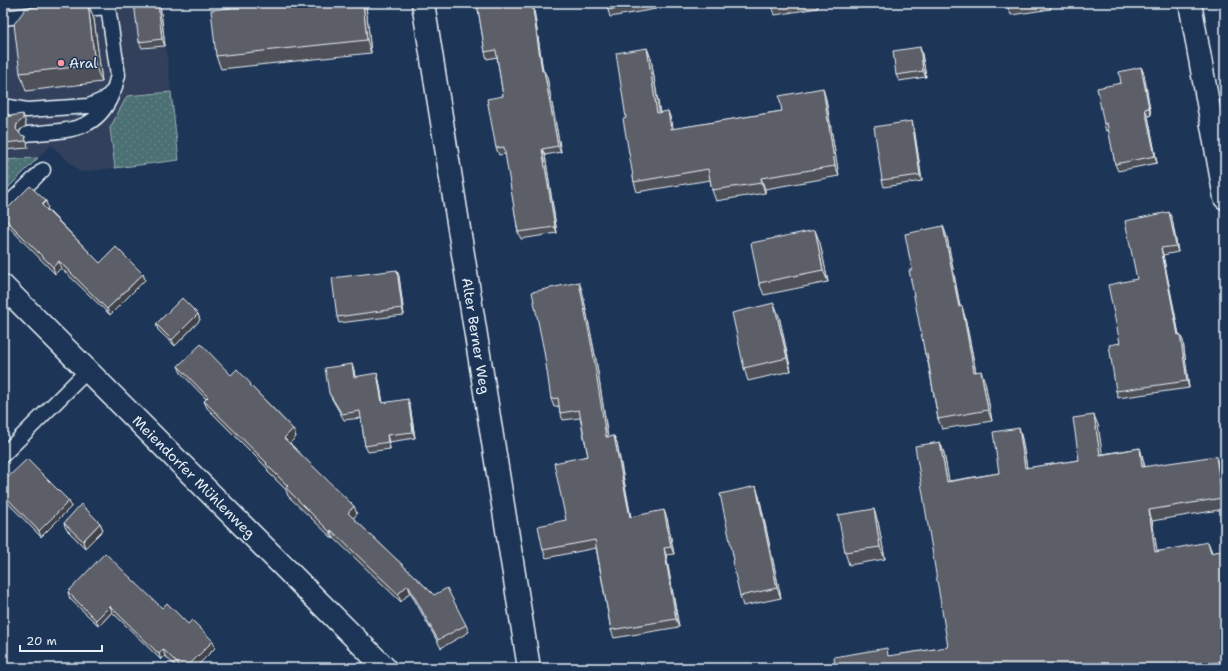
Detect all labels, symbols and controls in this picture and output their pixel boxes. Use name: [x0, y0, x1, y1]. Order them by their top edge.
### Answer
place label: Aral: [69, 54, 98, 72]
marker: Aral: [56, 58, 66, 68]
street label: Alter Berner Weg: [458, 276, 494, 395]
street label: Meiendorfer Mühlenweg: [129, 412, 259, 542]
scale bar: [20, 627, 102, 653]
text: 20 m: [26, 633, 57, 649]

